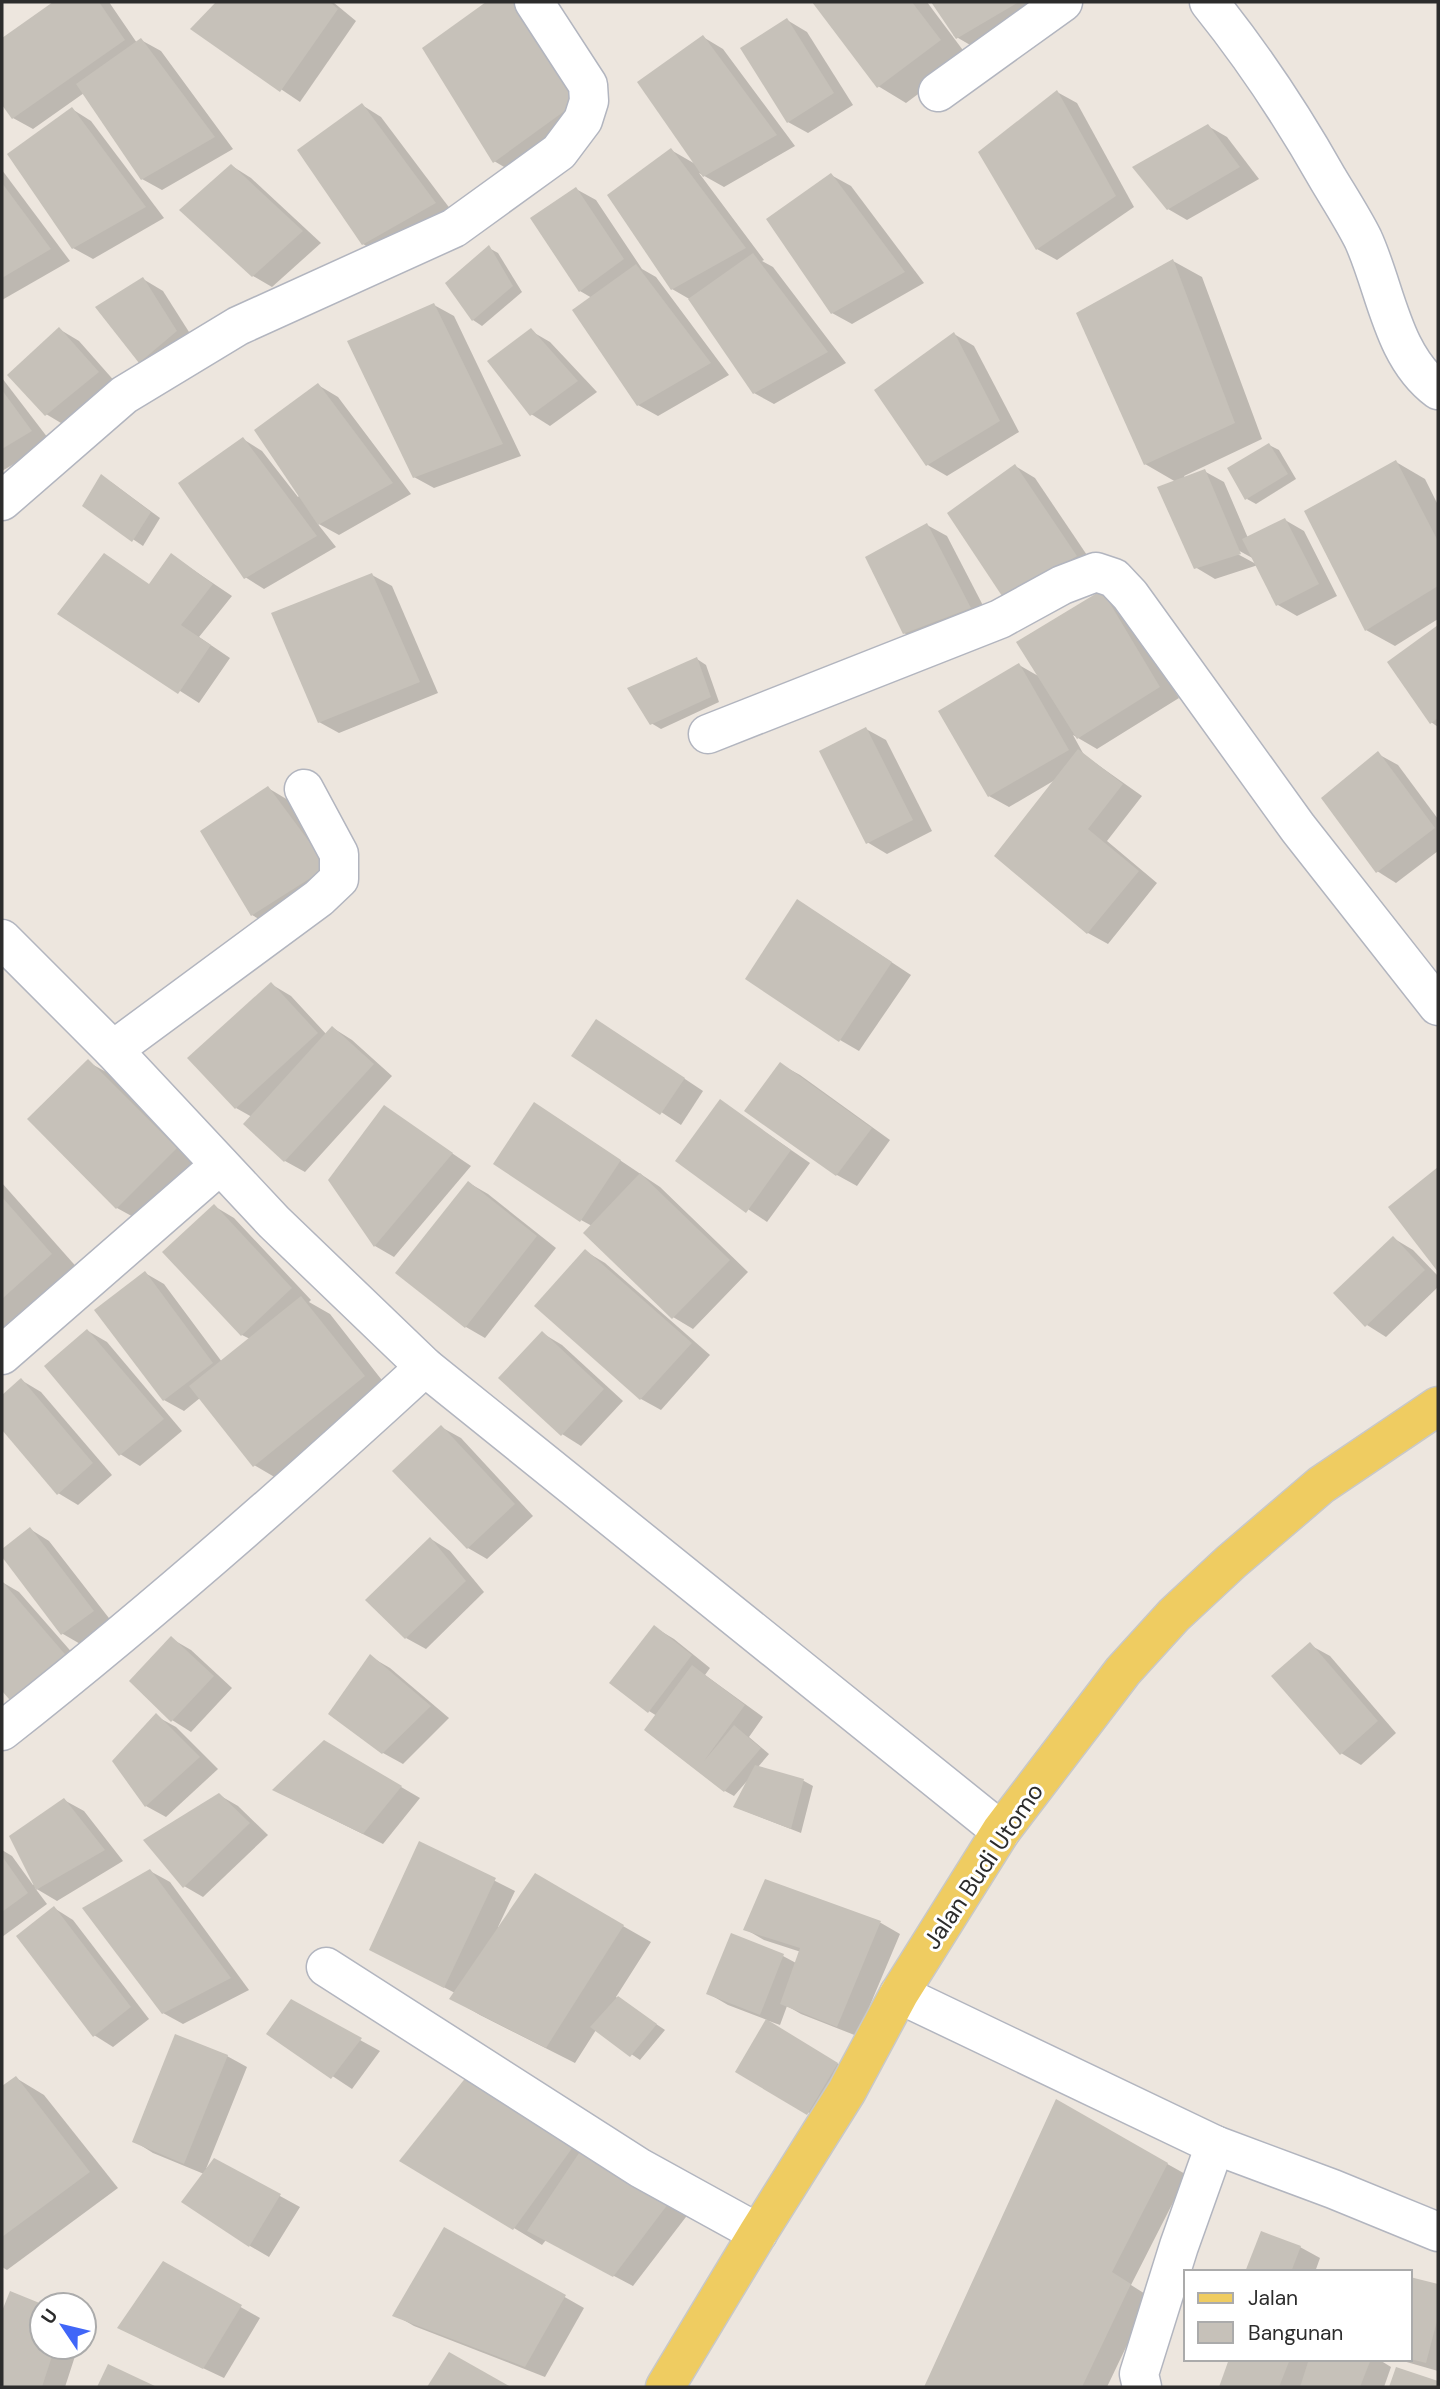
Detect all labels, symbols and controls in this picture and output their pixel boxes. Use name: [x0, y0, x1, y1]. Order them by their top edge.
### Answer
street label: Jalan Budi Utomo: [916, 1777, 1050, 1955]
legend: [1184, 2270, 1412, 2361]
text: Jalan: [1248, 2284, 1298, 2312]
north arrow: [28, 2291, 98, 2361]
text: U: [36, 2304, 63, 2329]
text: Bangunan: [1248, 2319, 1343, 2347]

